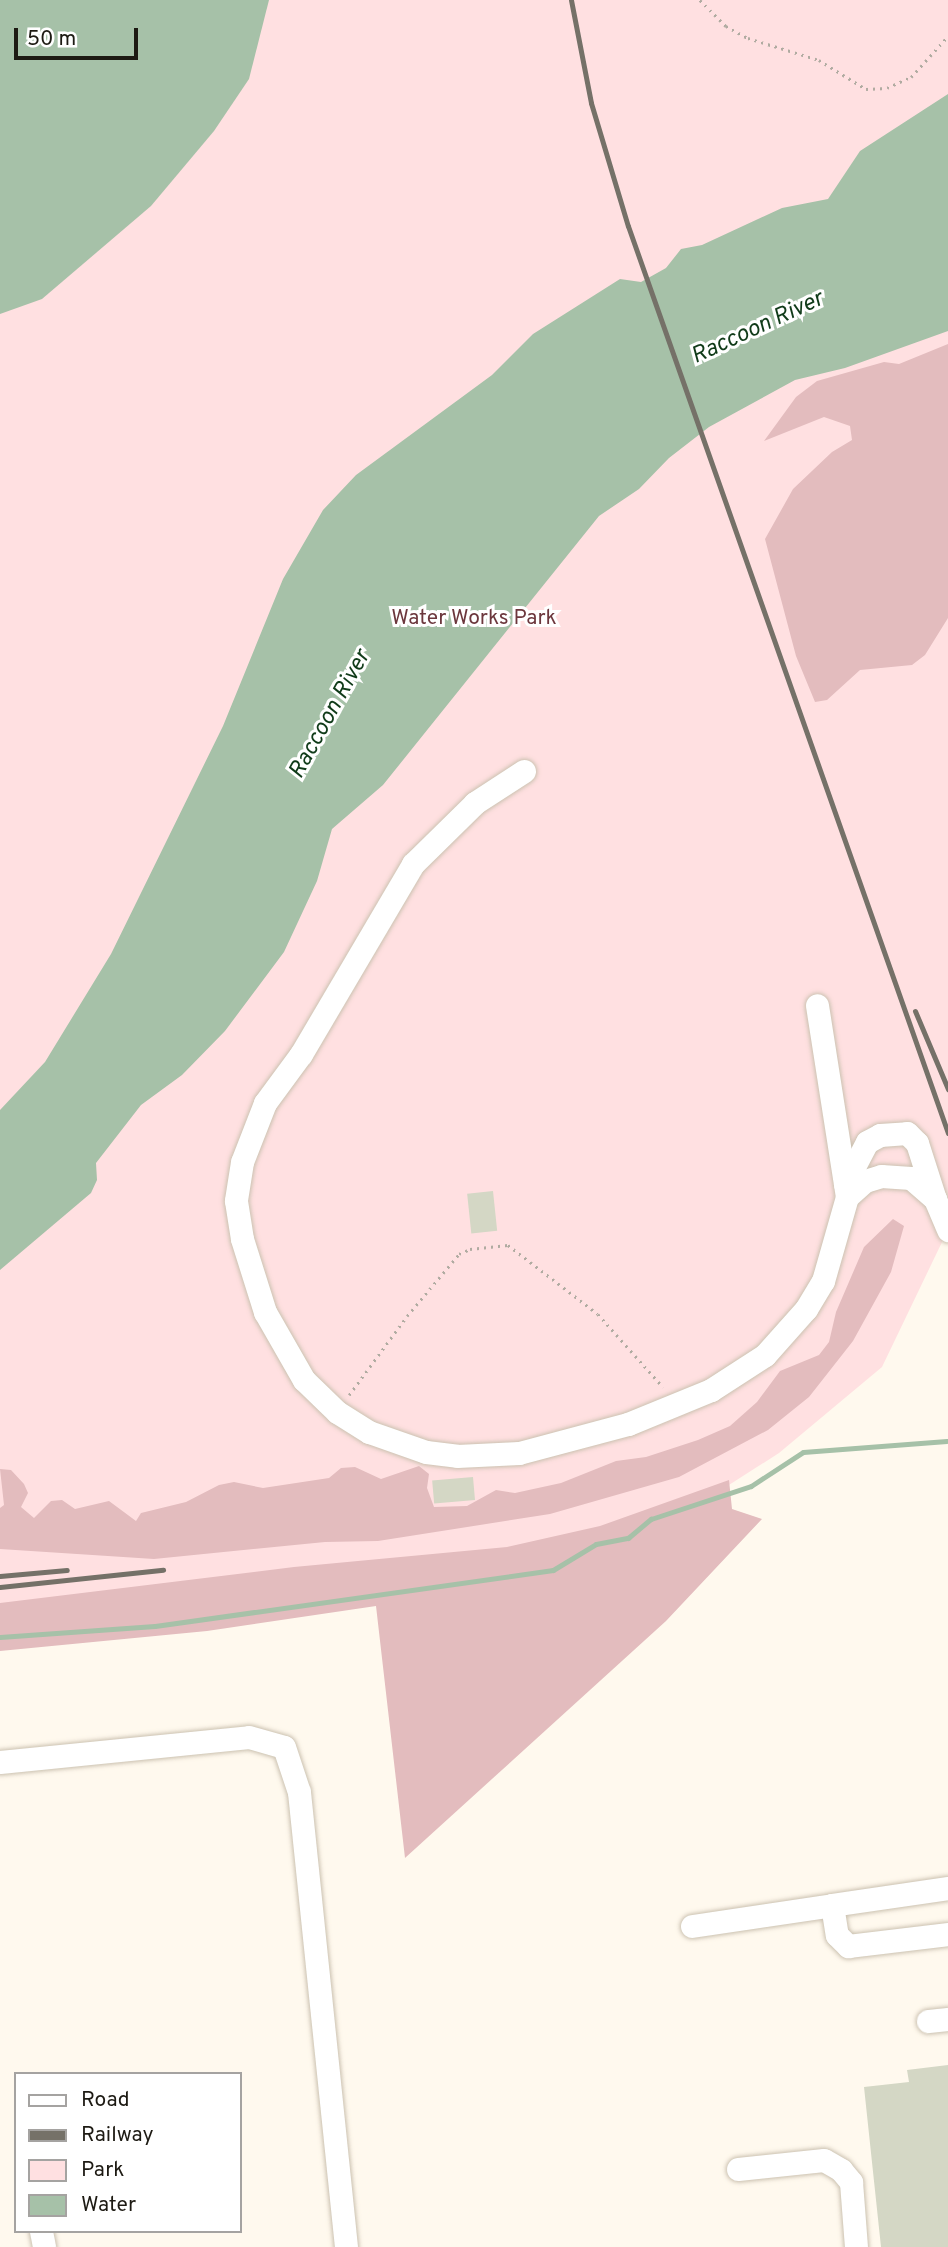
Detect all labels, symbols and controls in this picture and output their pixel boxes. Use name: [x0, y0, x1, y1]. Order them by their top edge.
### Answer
scale bar: [18, 14, 142, 58]
text: 50 m: [27, 26, 76, 53]
water label: Raccoon River: [688, 286, 828, 372]
park label: Water Works Park: [391, 606, 557, 632]
water label: Raccoon River: [284, 646, 378, 784]
legend: [14, 2072, 242, 2233]
text: Road: [81, 2087, 130, 2114]
text: Railway: [81, 2122, 154, 2149]
text: Park: [81, 2157, 124, 2184]
text: Water: [81, 2192, 136, 2219]

